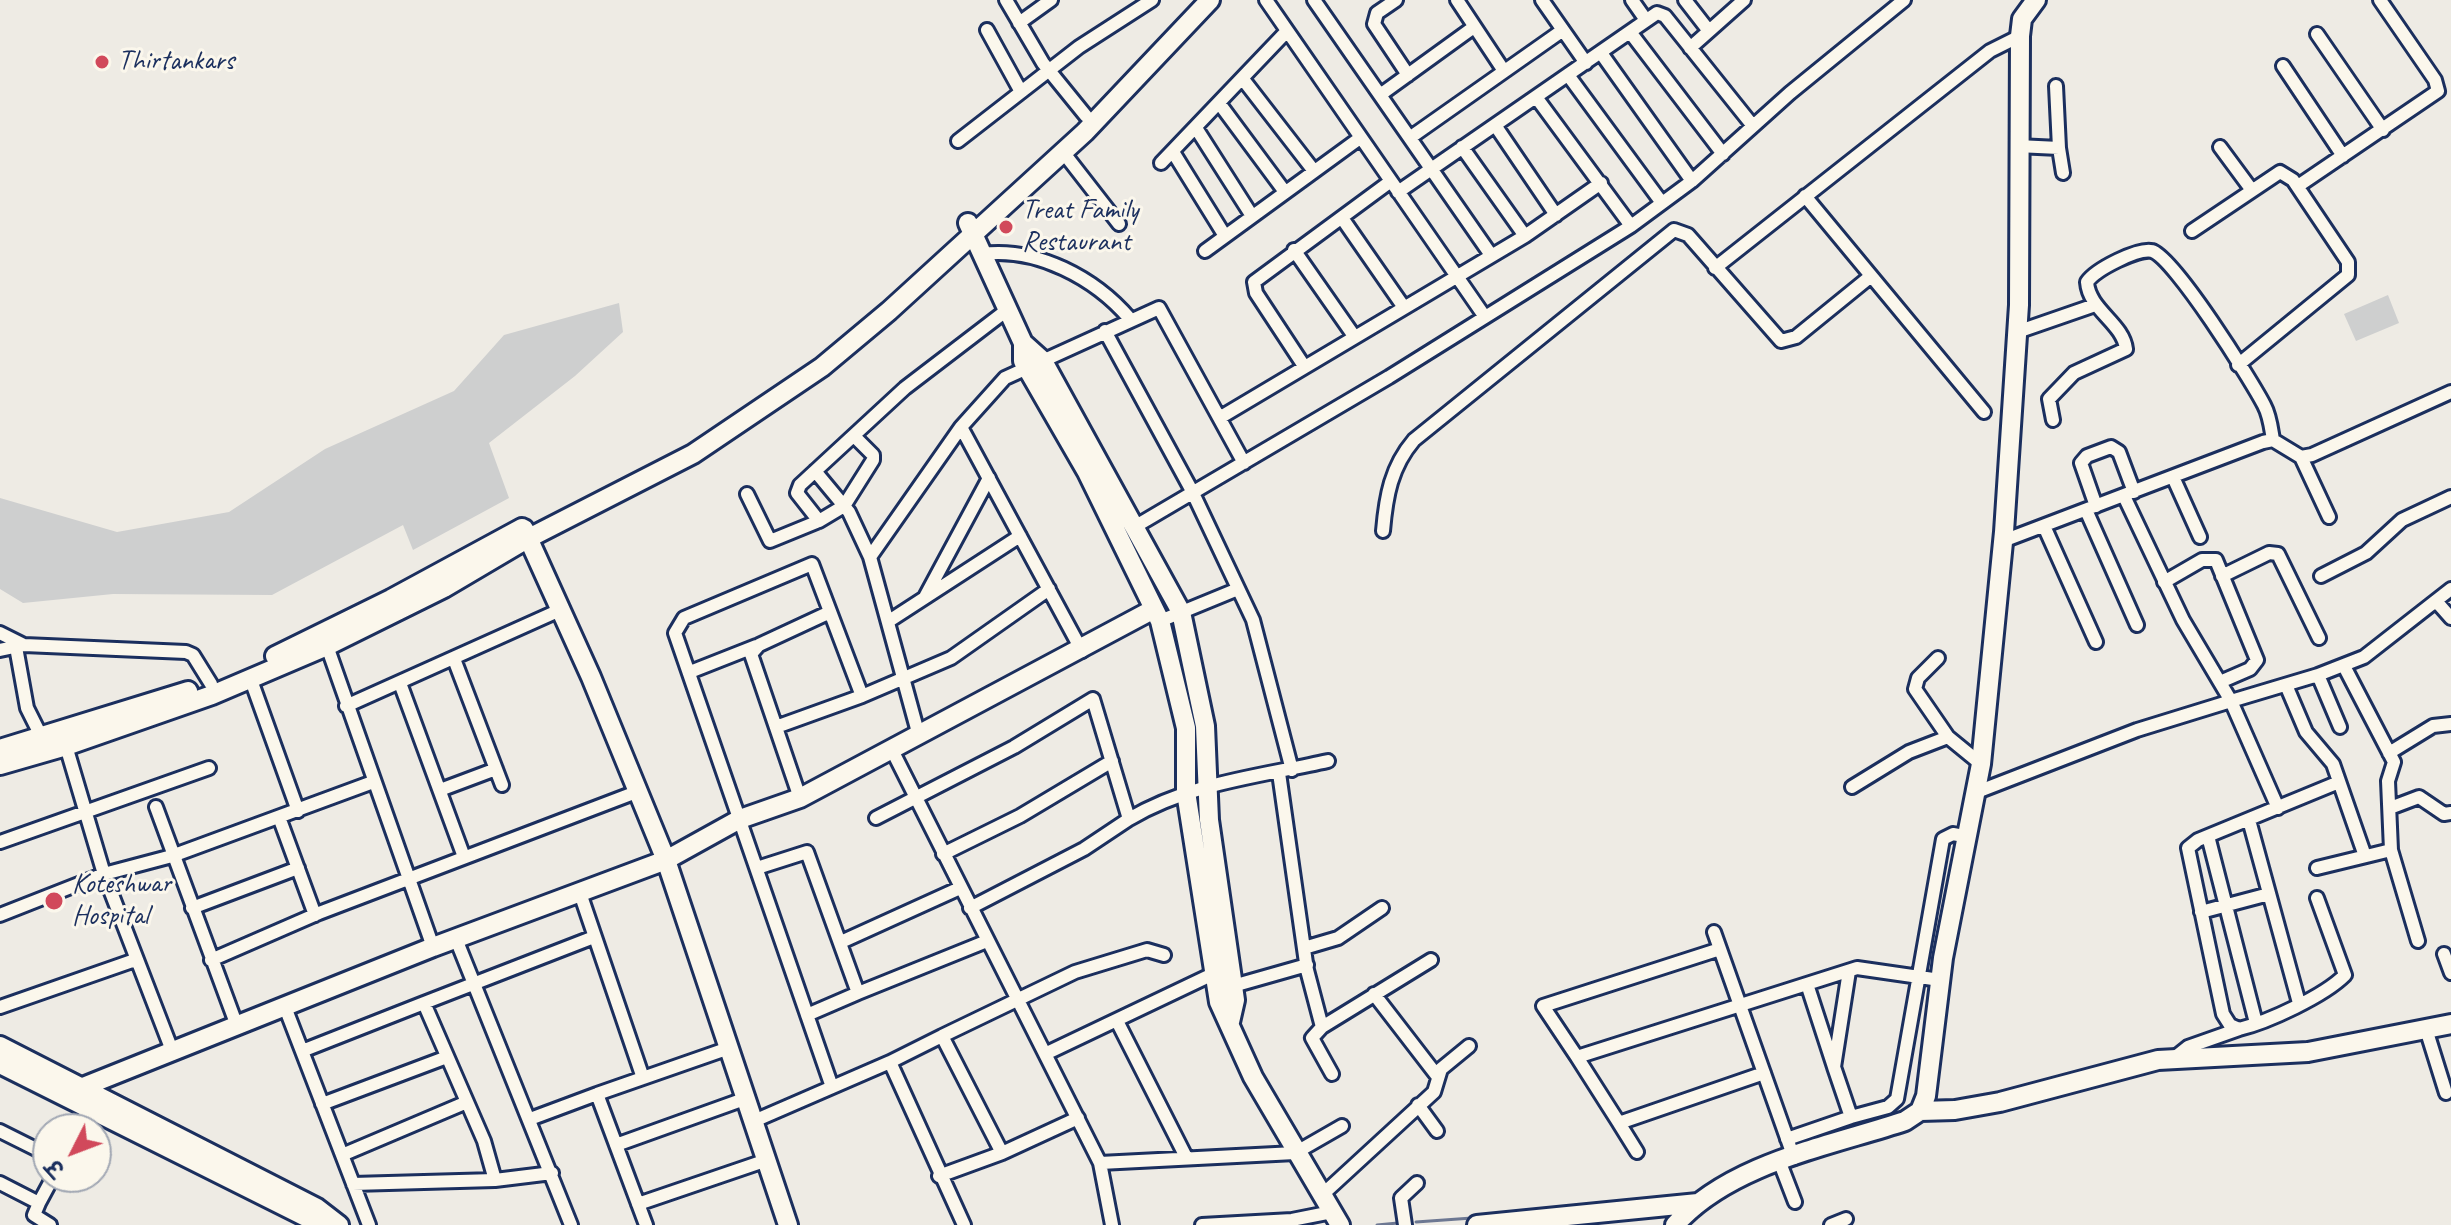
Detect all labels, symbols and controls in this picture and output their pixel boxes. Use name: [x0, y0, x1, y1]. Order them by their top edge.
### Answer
place label: Thirtankars: [118, 45, 234, 79]
marker: Thirtankars: [93, 53, 111, 71]
place label: Treat Family Restaurant: [1022, 194, 1138, 260]
marker: Treat Family Restaurant: [997, 218, 1015, 236]
place label: Koteshwar Hospital: [72, 868, 171, 934]
marker: Koteshwar Hospital: [43, 890, 65, 912]
north arrow: [32, 1113, 112, 1193]
text: उ: [40, 1153, 71, 1183]

